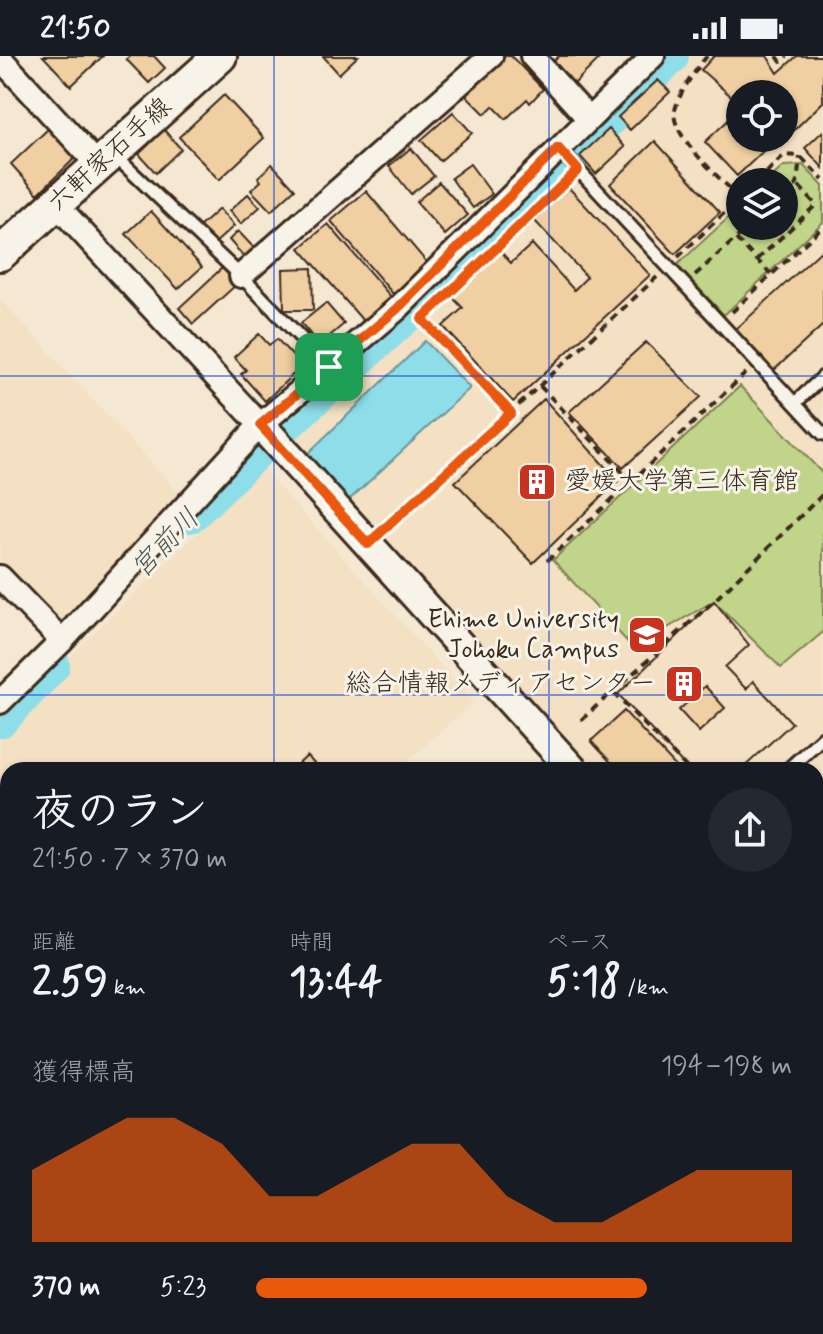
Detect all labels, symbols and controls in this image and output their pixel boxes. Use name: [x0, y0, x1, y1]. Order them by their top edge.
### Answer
text: 21:50: [40, 9, 111, 48]
map controls: [726, 80, 798, 240]
button: locate: [726, 80, 798, 152]
street label: 六軒家石手線: [41, 90, 179, 220]
button: layers: [726, 168, 798, 240]
pin: [295, 333, 363, 401]
icon: arrive: [307, 345, 351, 389]
building icon: 愛媛大学第三体育館: [516, 461, 558, 503]
place label: 愛媛大学第三体育館: [565, 465, 799, 499]
water label: 宮前川: [124, 501, 208, 587]
place label: Ehime University Johoku Campus: [428, 603, 619, 667]
school or university icon: Ehime University Johoku Campus: [626, 614, 668, 656]
building icon: 総合情報メディアセンター: [663, 663, 705, 705]
place label: 総合情報メディアセンター: [346, 667, 656, 701]
text: 夜のラン: [32, 784, 208, 842]
button: share: [708, 788, 792, 872]
text: 21:50 · 7 × 370 m: [32, 843, 227, 877]
text: 距離: [32, 929, 76, 957]
text: 時間: [289, 929, 333, 957]
text: ペース: [547, 929, 611, 957]
text: 2.59: [32, 957, 108, 1009]
text: 13:44: [289, 957, 382, 1009]
text: 5:18: [547, 957, 621, 1009]
text: km: [108, 974, 146, 1002]
text: /km: [621, 974, 669, 1002]
text: 194–198 m: [661, 1050, 792, 1084]
text: 獲得標高: [32, 1056, 136, 1090]
text: 370 m: [32, 1271, 100, 1305]
text: 5:23: [160, 1271, 206, 1305]

